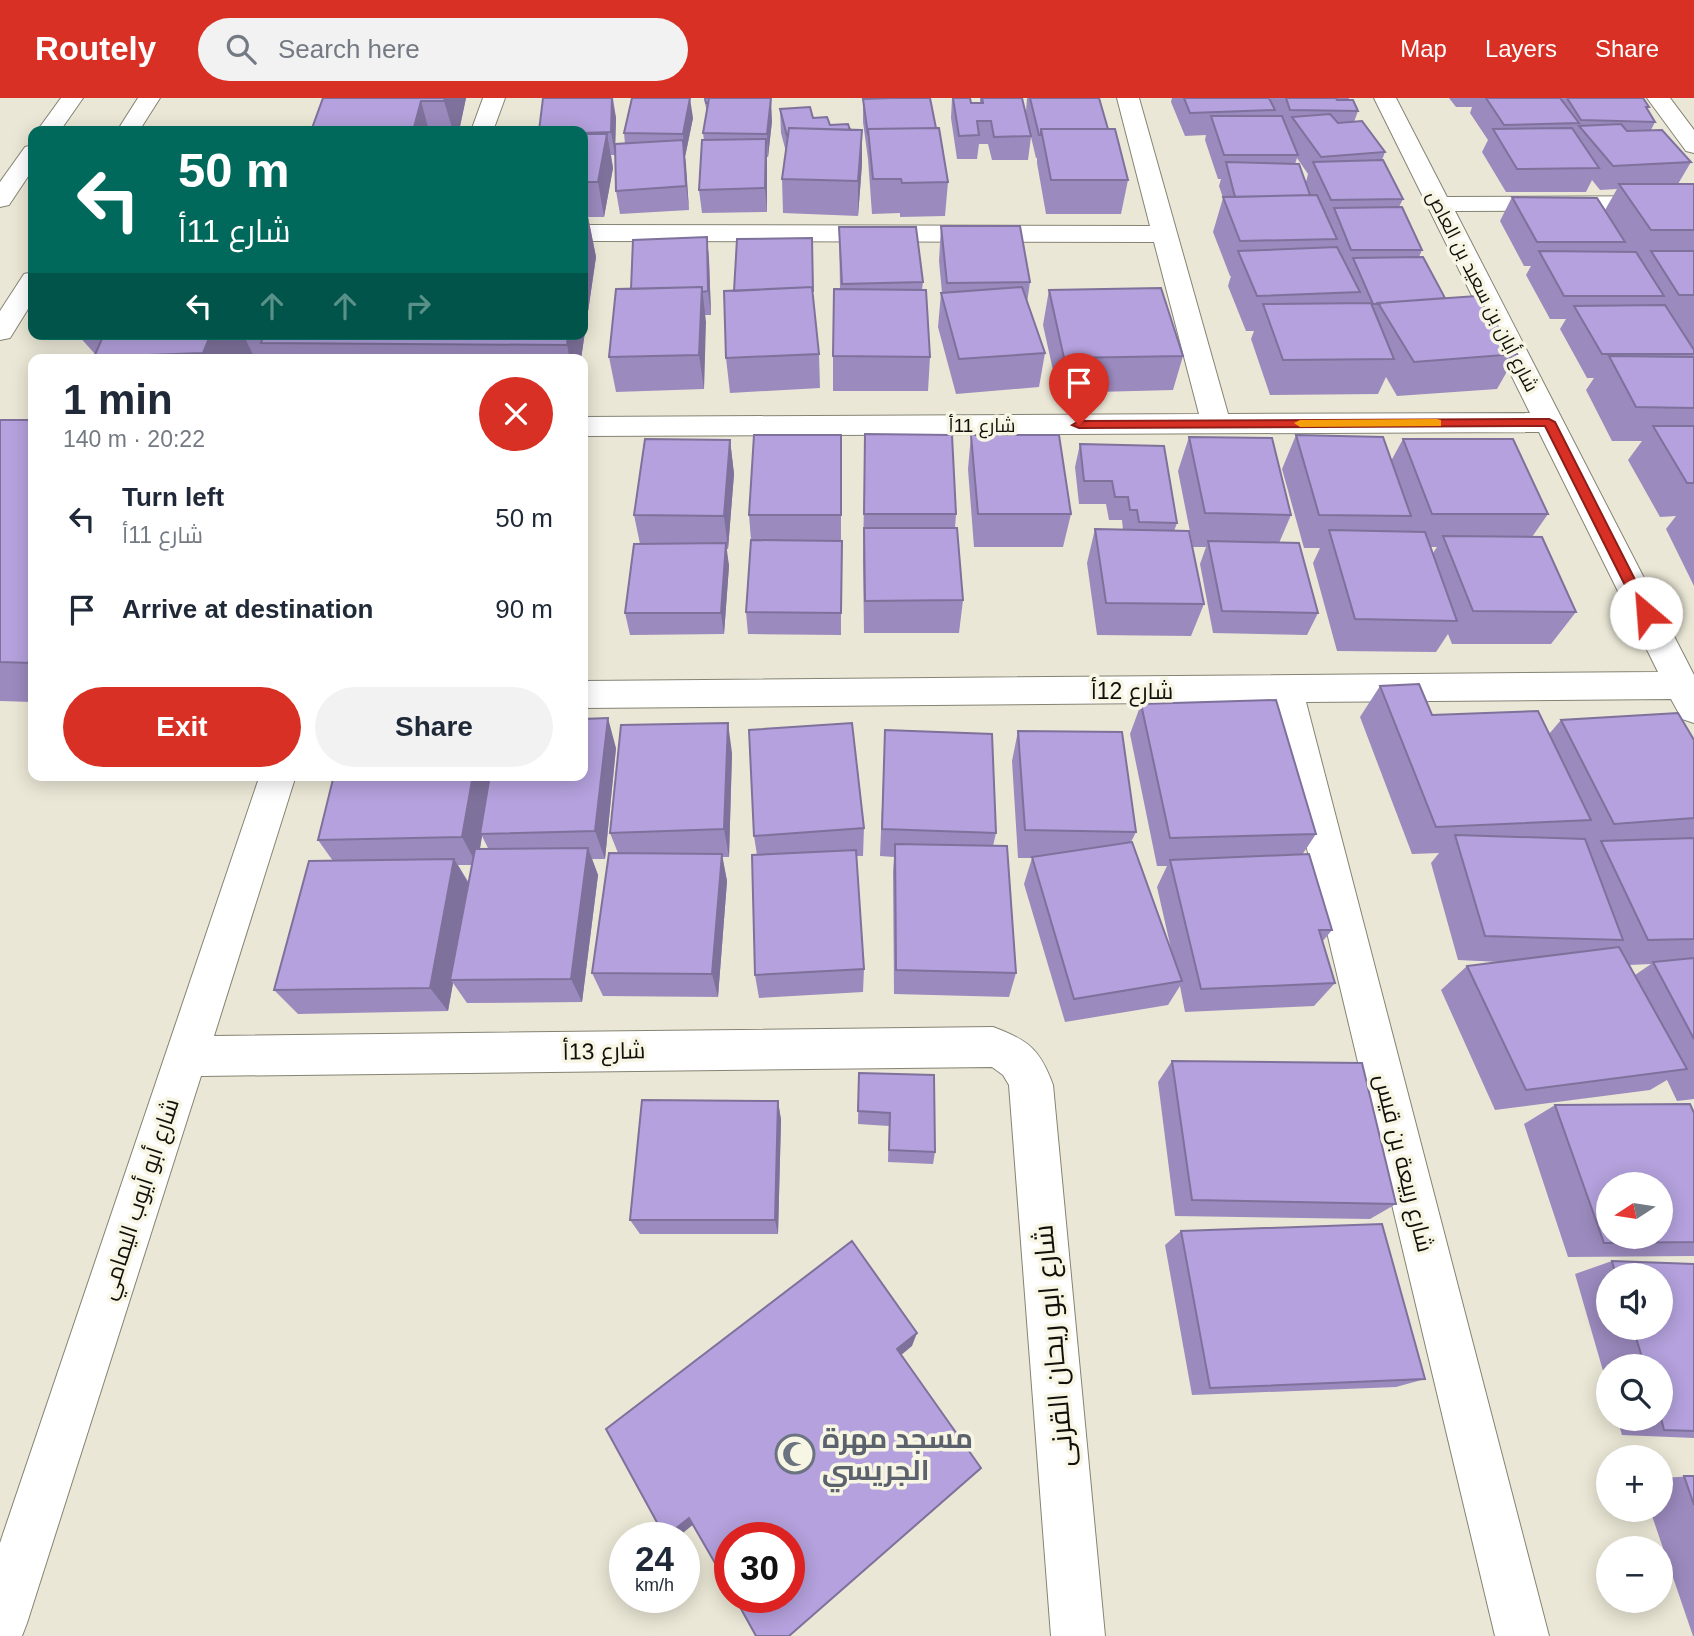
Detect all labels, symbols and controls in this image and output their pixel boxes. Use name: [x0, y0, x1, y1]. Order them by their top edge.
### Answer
search box: [198, 18, 688, 81]
text: Routely: [35, 30, 156, 67]
icon: search: [222, 30, 260, 68]
text: Search here: [278, 34, 420, 64]
text: Map: [1400, 35, 1447, 62]
text: Layers: [1485, 35, 1557, 62]
text: Share: [1595, 35, 1659, 62]
text: 50 m: [178, 143, 290, 197]
icon: left: [63, 154, 154, 245]
street label: شارع أبان بن سعيد بن العاص: [1420, 187, 1543, 397]
text: شارع 11أ: [178, 213, 291, 249]
icon: left: [180, 287, 218, 325]
icon: ahead: [253, 287, 291, 325]
icon: ahead: [326, 287, 364, 325]
icon: right: [399, 287, 437, 325]
pin: [1049, 353, 1109, 425]
icon: arrive: [1060, 364, 1098, 402]
text: 1 min: [63, 376, 173, 423]
button: close: [479, 377, 553, 451]
street label: شارع 11أ: [949, 414, 1015, 439]
text: 140 m · 20:22: [63, 426, 205, 452]
text: Turn left: [122, 482, 224, 512]
icon: left: [63, 500, 101, 538]
text: 50 m: [495, 503, 553, 533]
text: شارع 11أ: [122, 522, 203, 548]
position arrow: [1609, 576, 1683, 650]
icon: arrive: [63, 591, 101, 629]
text: Arrive at destination: [122, 594, 373, 624]
text: 90 m: [495, 594, 553, 624]
street label: شارع 12أ: [1091, 676, 1173, 707]
button: Exit: [63, 687, 301, 767]
button: Share: [315, 687, 553, 767]
street label: شارع 13أ: [562, 1035, 646, 1068]
street label: شارع ربيعة بن قيس: [1366, 1071, 1439, 1255]
street label: شارع أبو أيوب اليمامي: [92, 1095, 189, 1304]
north arrow: [1596, 1172, 1673, 1250]
map controls: [1596, 1172, 1673, 1613]
street label: شارع ابو ريحان القرنى: [1027, 1223, 1083, 1469]
button: sound: [1596, 1263, 1673, 1340]
button: search: [1596, 1354, 1673, 1431]
place label: مسجد مهرة الجريسي: [822, 1423, 973, 1493]
mosque icon: مسجد مهرة الجريسي: [774, 1433, 816, 1475]
button: +: [1596, 1445, 1673, 1522]
speed limit sign: 30: [714, 1522, 805, 1613]
button: −: [1596, 1536, 1673, 1613]
text: 24: [635, 1539, 674, 1578]
text: km/h: [635, 1575, 674, 1595]

